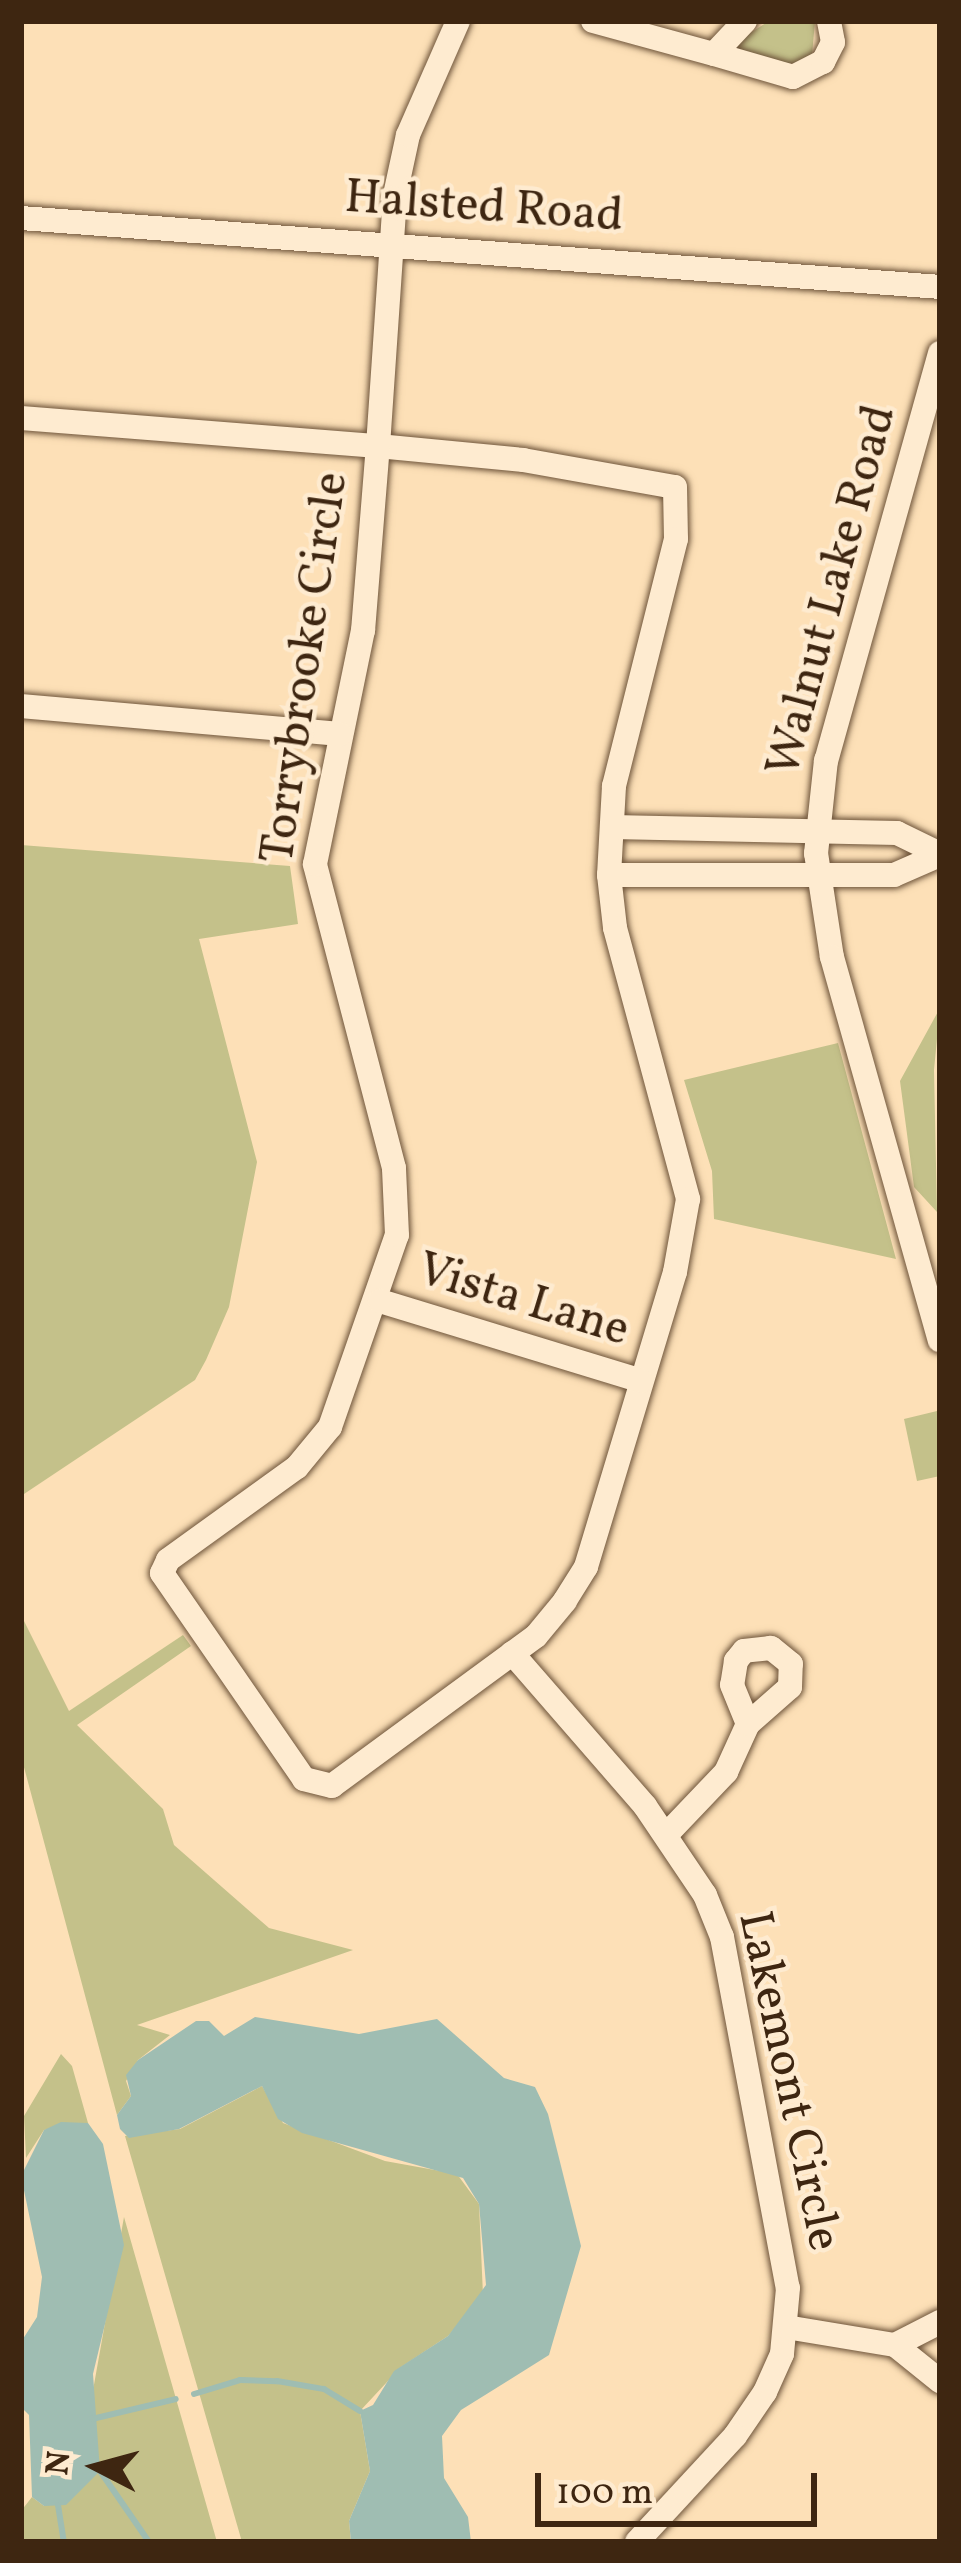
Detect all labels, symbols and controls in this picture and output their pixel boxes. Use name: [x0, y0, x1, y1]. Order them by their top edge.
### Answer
street label: Halsted Road: [343, 170, 625, 246]
street label: Walnut Lake Road: [756, 399, 910, 783]
street label: Torrybrooke Circle: [250, 469, 362, 867]
street label: Vista Lane: [410, 1242, 636, 1360]
street label: Lakemont Circle: [724, 1906, 852, 2256]
north arrow: [36, 2407, 156, 2527]
text: N: [36, 2449, 84, 2478]
scale bar: [541, 2449, 823, 2523]
text: 100 m: [556, 2469, 653, 2519]

